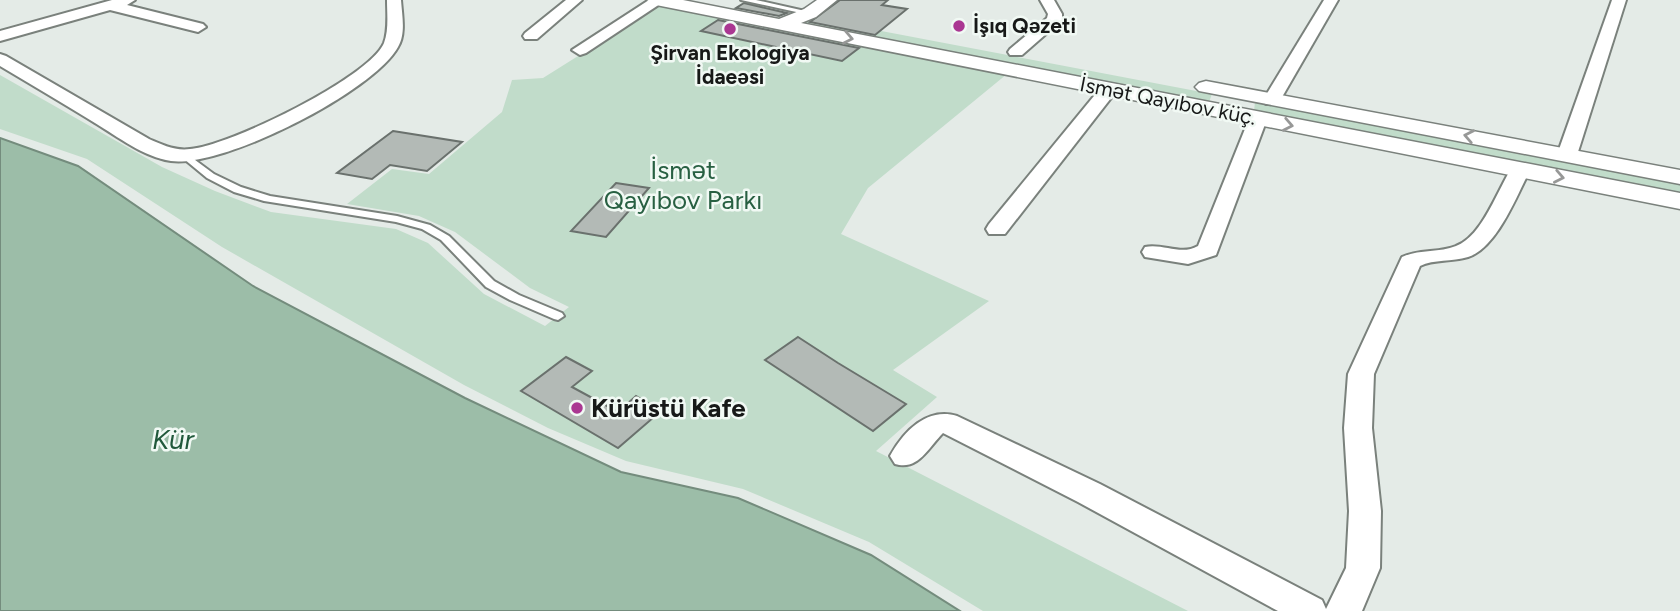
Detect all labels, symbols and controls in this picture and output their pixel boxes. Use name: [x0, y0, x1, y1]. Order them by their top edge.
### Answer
place label: İşıq Qəzeti: [973, 13, 1076, 38]
marker: İşıq Qəzeti: [951, 18, 967, 34]
marker: Şirvan Ekologiya İdaeəsi: [722, 21, 738, 37]
one-way arrow: [842, 29, 854, 44]
place label: Şirvan Ekologiya İdaeəsi: [650, 40, 810, 89]
street label: İsmət Qayıbov küç.: [1078, 71, 1258, 130]
one-way arrow: [1282, 116, 1294, 131]
one-way arrow: [1463, 130, 1475, 145]
park label: İsmət Qayıbov Parkı: [604, 154, 762, 216]
one-way arrow: [1553, 169, 1565, 184]
place label: Kürüstü Kafe: [591, 392, 746, 424]
marker: Kürüstü Kafe: [569, 400, 585, 416]
water label: Kür: [152, 422, 196, 456]

